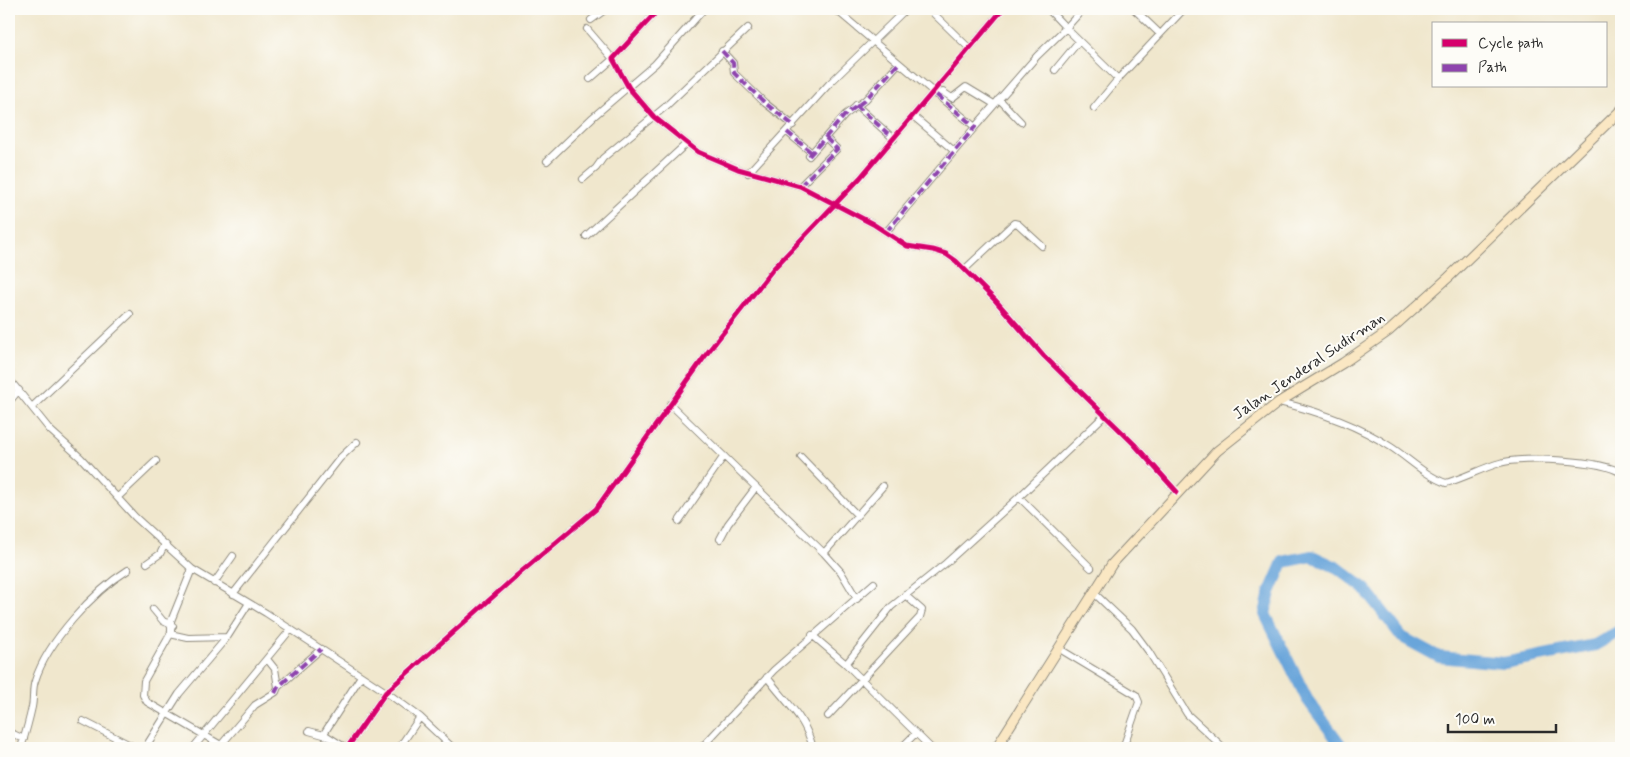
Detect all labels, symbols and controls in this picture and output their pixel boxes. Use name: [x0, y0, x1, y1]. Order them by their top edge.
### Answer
legend: [1432, 22, 1608, 88]
text: Cycle path: [1478, 34, 1543, 54]
text: Path: [1478, 58, 1507, 78]
street label: Jalan Jenderal Sudirman: [1229, 307, 1389, 425]
scale bar: [1448, 702, 1555, 734]
text: 100 m: [1455, 710, 1495, 730]

